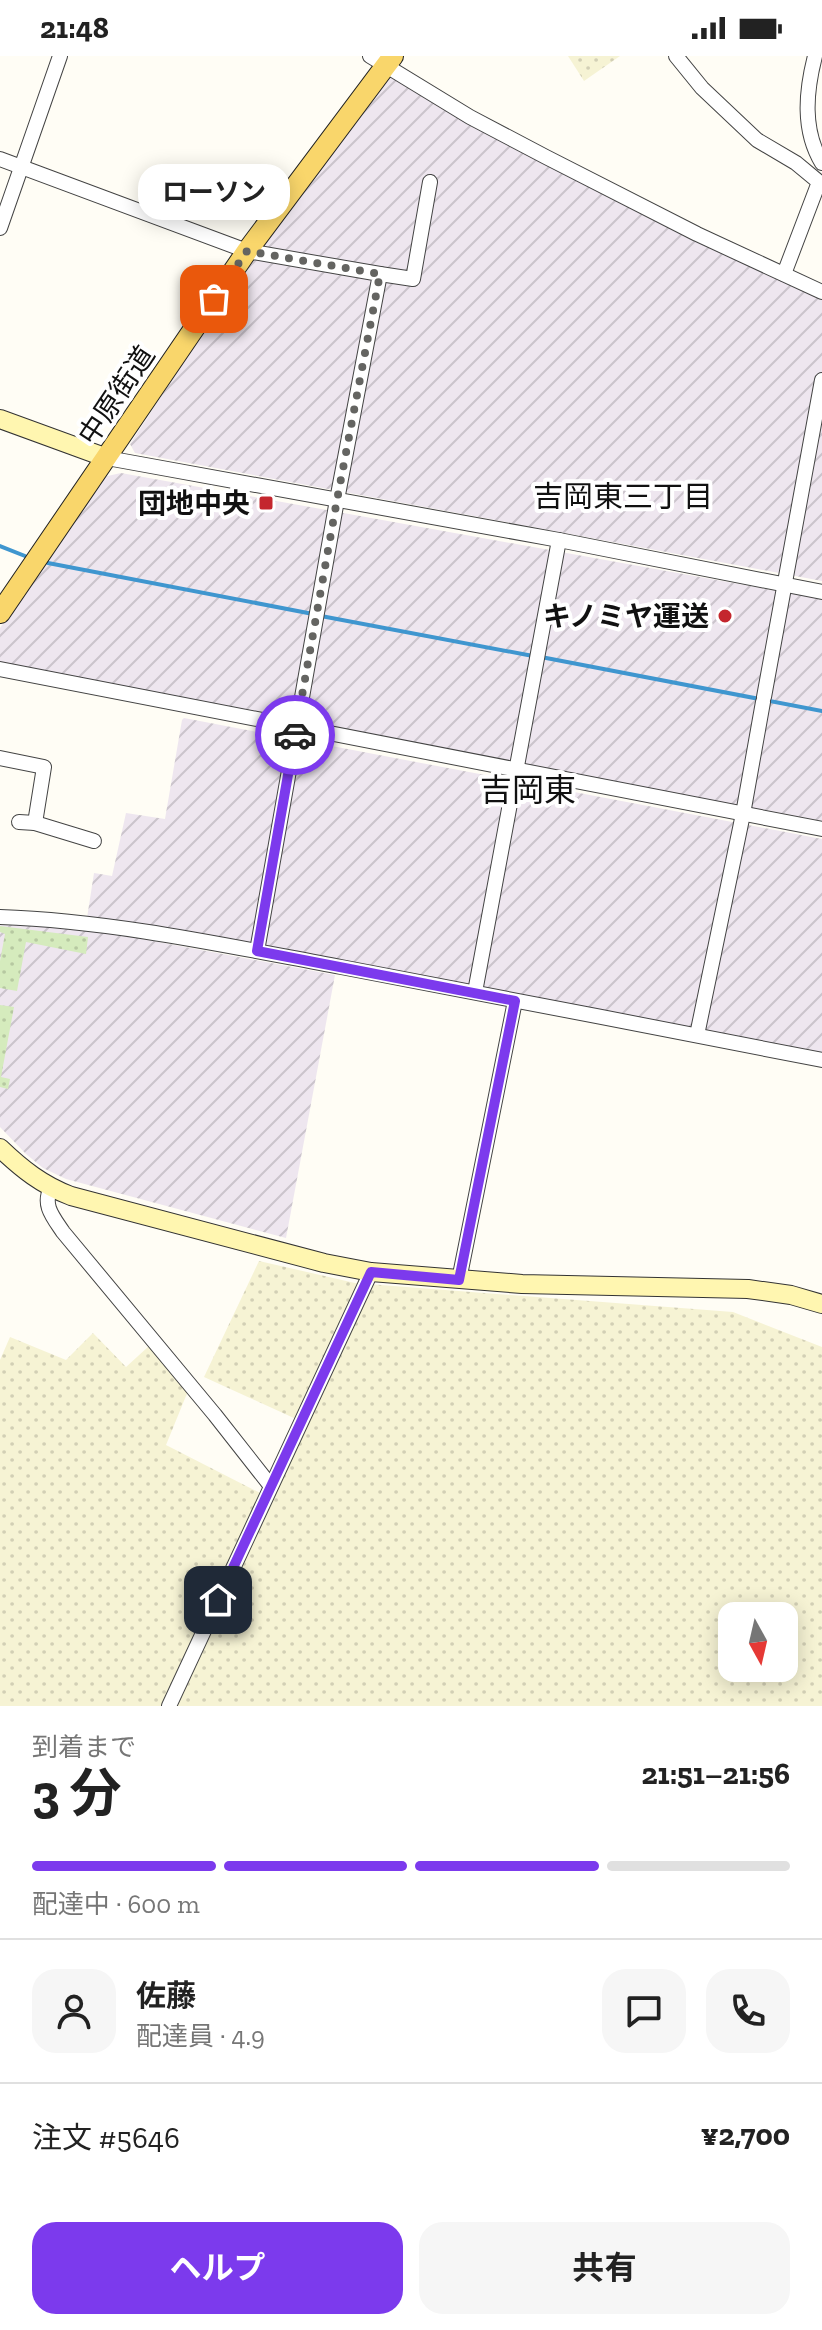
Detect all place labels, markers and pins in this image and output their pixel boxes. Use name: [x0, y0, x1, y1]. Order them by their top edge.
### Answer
callout: ローソン: [138, 163, 290, 219]
pin: [180, 265, 248, 333]
place label: 団地中央: [138, 487, 250, 520]
marker: 団地中央: [257, 494, 275, 512]
place label: キノミヤ運送: [543, 600, 709, 633]
marker: キノミヤ運送: [716, 607, 734, 625]
pin: [184, 1566, 252, 1634]

